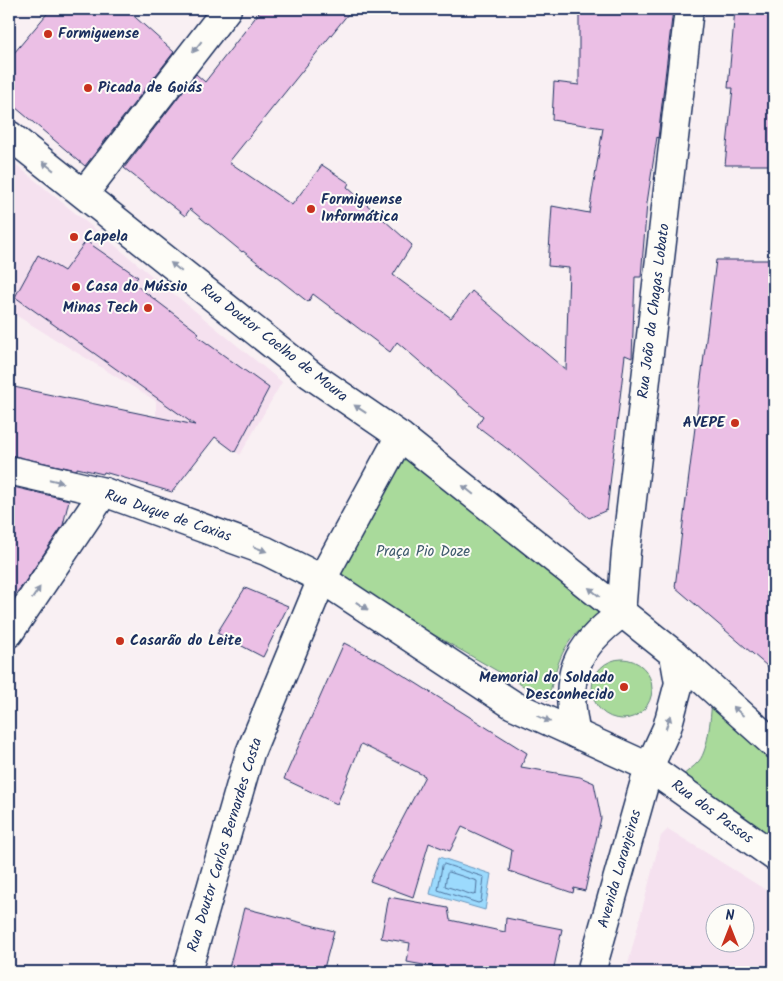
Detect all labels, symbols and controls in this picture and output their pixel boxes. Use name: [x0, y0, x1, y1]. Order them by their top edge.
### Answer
place label: Formiguense: [58, 22, 140, 46]
marker: Formiguense: [42, 28, 54, 40]
one-way arrow: [192, 40, 202, 54]
place label: Picada de Goiás: [98, 76, 202, 100]
marker: Picada de Goiás: [82, 82, 94, 94]
one-way arrow: [42, 161, 55, 171]
place label: Formiguense Informática: [321, 188, 403, 229]
marker: Formiguense Informática: [305, 203, 317, 215]
street label: Rua João da Chagas Lobato: [631, 222, 677, 400]
place label: Capela: [84, 225, 128, 249]
marker: Capela: [68, 231, 80, 243]
one-way arrow: [169, 262, 182, 273]
place label: Casa do Mússio: [86, 275, 187, 299]
street label: Rua Doutor Coelho de Moura: [195, 278, 353, 408]
marker: Casa do Mússio: [70, 281, 82, 293]
place label: Minas Tech: [63, 296, 138, 320]
marker: Minas Tech: [142, 302, 154, 314]
one-way arrow: [353, 404, 367, 414]
place label: AVEPE: [683, 411, 726, 435]
marker: AVEPE: [729, 417, 741, 429]
one-way arrow: [49, 477, 64, 485]
street label: Rua Duque de Caxias: [101, 483, 235, 549]
one-way arrow: [461, 485, 474, 496]
park label: Praça Pio Doze: [376, 540, 470, 564]
one-way arrow: [253, 545, 267, 553]
one-way arrow: [31, 586, 41, 600]
one-way arrow: [588, 586, 601, 597]
one-way arrow: [356, 601, 369, 611]
place label: Casarão do Leite: [130, 629, 242, 653]
marker: Casarão do Leite: [114, 635, 126, 647]
place label: Memorial do Soldado Desconhecido: [479, 666, 614, 707]
marker: Memorial do Soldado Desconhecido: [618, 681, 630, 693]
one-way arrow: [732, 705, 744, 717]
one-way arrow: [664, 714, 672, 729]
one-way arrow: [537, 716, 551, 724]
street label: Rua Doutor Carlos Bernardes Costa: [181, 735, 269, 955]
street label: Rua dos Passos: [666, 774, 759, 851]
street label: Avenida Laranjeiras: [592, 806, 649, 931]
north arrow: [706, 904, 756, 954]
text: N: [726, 905, 735, 927]

